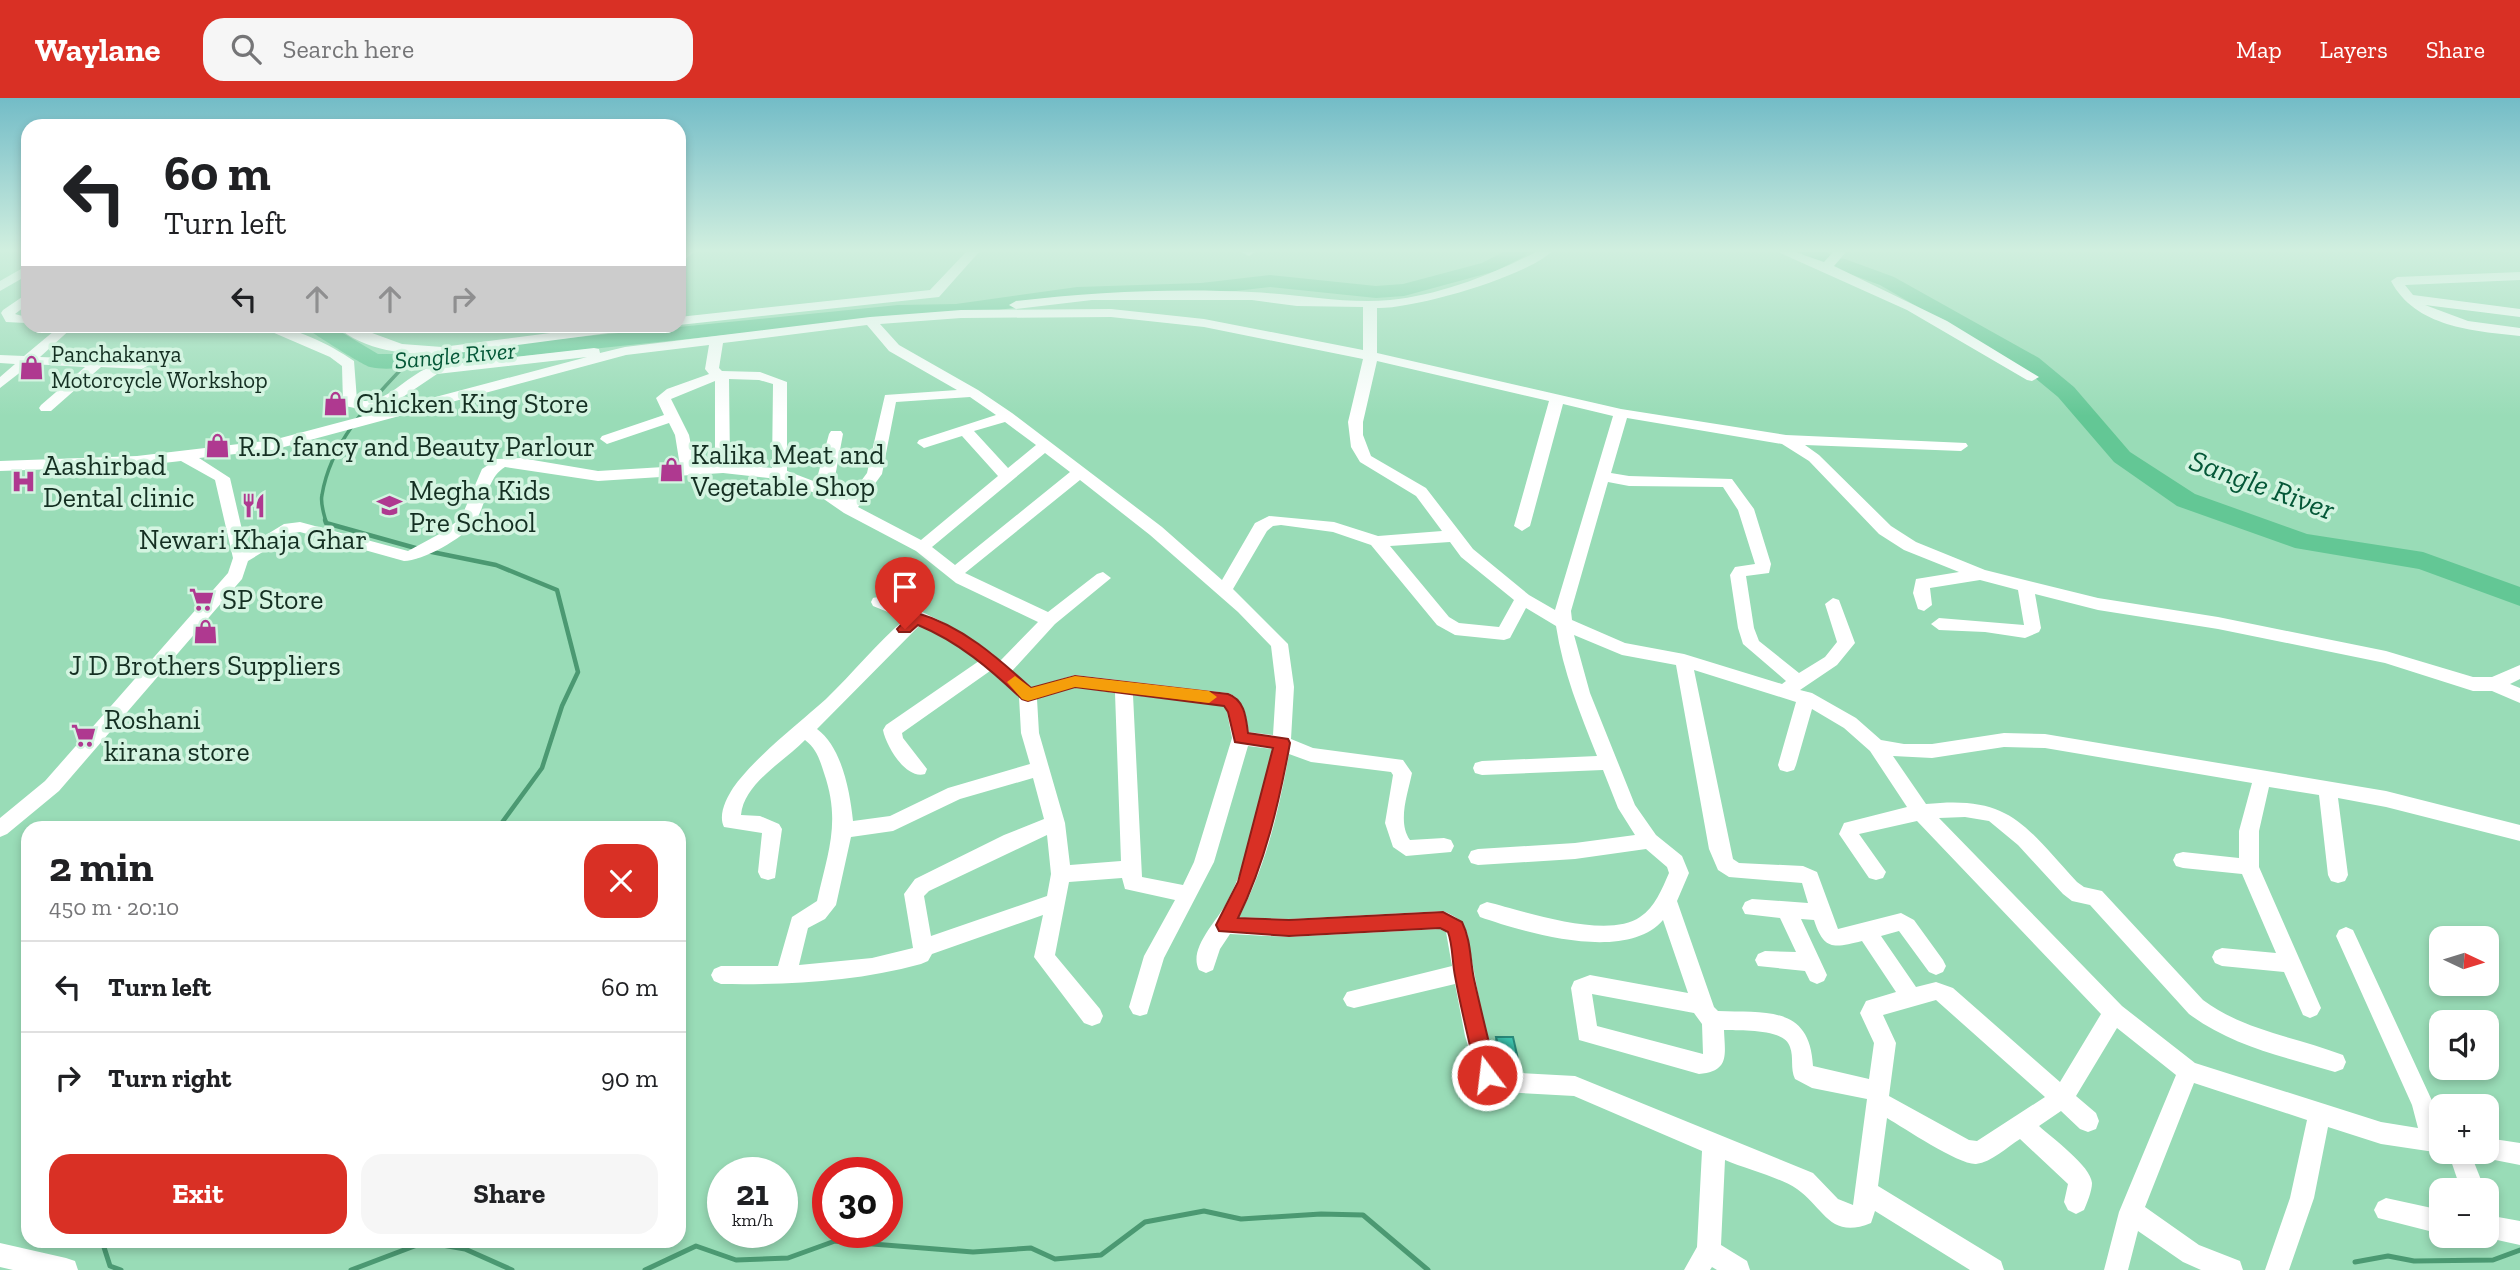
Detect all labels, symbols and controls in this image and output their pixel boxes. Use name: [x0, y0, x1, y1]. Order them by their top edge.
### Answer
search box: [203, 18, 693, 81]
text: Waylane: [35, 30, 161, 69]
icon: search: [227, 30, 265, 68]
text: Search here: [283, 33, 414, 65]
text: Map: [2236, 35, 2282, 64]
text: Layers: [2320, 35, 2388, 64]
text: Share: [2426, 35, 2485, 64]
text: 60 m: [164, 144, 271, 203]
icon: left: [49, 147, 140, 238]
text: Turn left: [164, 204, 286, 242]
icon: left: [225, 280, 263, 318]
icon: ahead: [298, 280, 336, 318]
icon: ahead: [371, 280, 409, 318]
icon: right: [444, 280, 482, 318]
water label: Sangle River: [393, 335, 517, 375]
place label: Panchakanya Motorcycle Workshop: [51, 340, 268, 394]
shop icon: Panchakanya Motorcycle Workshop: [17, 353, 45, 381]
place label: Chicken King Store: [356, 387, 588, 420]
shop icon: Chicken King Store: [322, 389, 350, 417]
place label: R.D. fancy and Beauty Parlour: [238, 430, 595, 463]
shop icon: R.D. fancy and Beauty Parlour: [204, 432, 232, 460]
place label: Kalika Meat and Vegetable Shop: [690, 438, 885, 503]
water label: Sangle River: [2185, 442, 2340, 528]
place label: Aashirbad Dental clinic: [43, 449, 195, 514]
shop icon: Kalika Meat and Vegetable Shop: [657, 456, 685, 484]
hospital icon: Aashirbad Dental clinic: [9, 467, 37, 495]
place label: Megha Kids Pre School: [409, 474, 551, 539]
restaurant icon: Newari Khaja Ghar: [239, 491, 267, 519]
school or university icon: Megha Kids Pre School: [375, 492, 403, 520]
place label: Newari Khaja Ghar: [139, 523, 367, 556]
pin: [875, 557, 935, 629]
icon: arrive: [886, 568, 924, 606]
place label: SP Store: [222, 583, 323, 616]
supermarket icon: SP Store: [188, 585, 216, 613]
shop icon: J D Brothers Suppliers: [191, 617, 219, 645]
place label: J D Brothers Suppliers: [69, 649, 341, 682]
place label: Roshani kirana store: [104, 703, 250, 768]
supermarket icon: Roshani kirana store: [70, 721, 98, 749]
text: 2 min: [49, 841, 154, 892]
button: close: [584, 844, 658, 918]
text: 450 m · 20:10: [49, 893, 179, 921]
north arrow: [2429, 926, 2499, 996]
map controls: [2429, 926, 2499, 1248]
icon: left: [49, 968, 87, 1006]
text: Turn left: [108, 971, 211, 1003]
text: 60 m: [601, 971, 658, 1003]
button: sound: [2429, 1010, 2499, 1080]
position arrow: [1450, 1038, 1524, 1112]
icon: right: [49, 1059, 87, 1097]
text: Turn right: [108, 1062, 231, 1094]
text: 90 m: [601, 1062, 658, 1094]
button: +: [2429, 1094, 2499, 1164]
button: Exit: [49, 1154, 347, 1234]
button: Share: [361, 1154, 658, 1234]
speed limit sign: 30: [812, 1157, 903, 1248]
text: 21: [736, 1172, 769, 1214]
button: −: [2429, 1178, 2499, 1248]
text: km/h: [732, 1209, 773, 1231]

